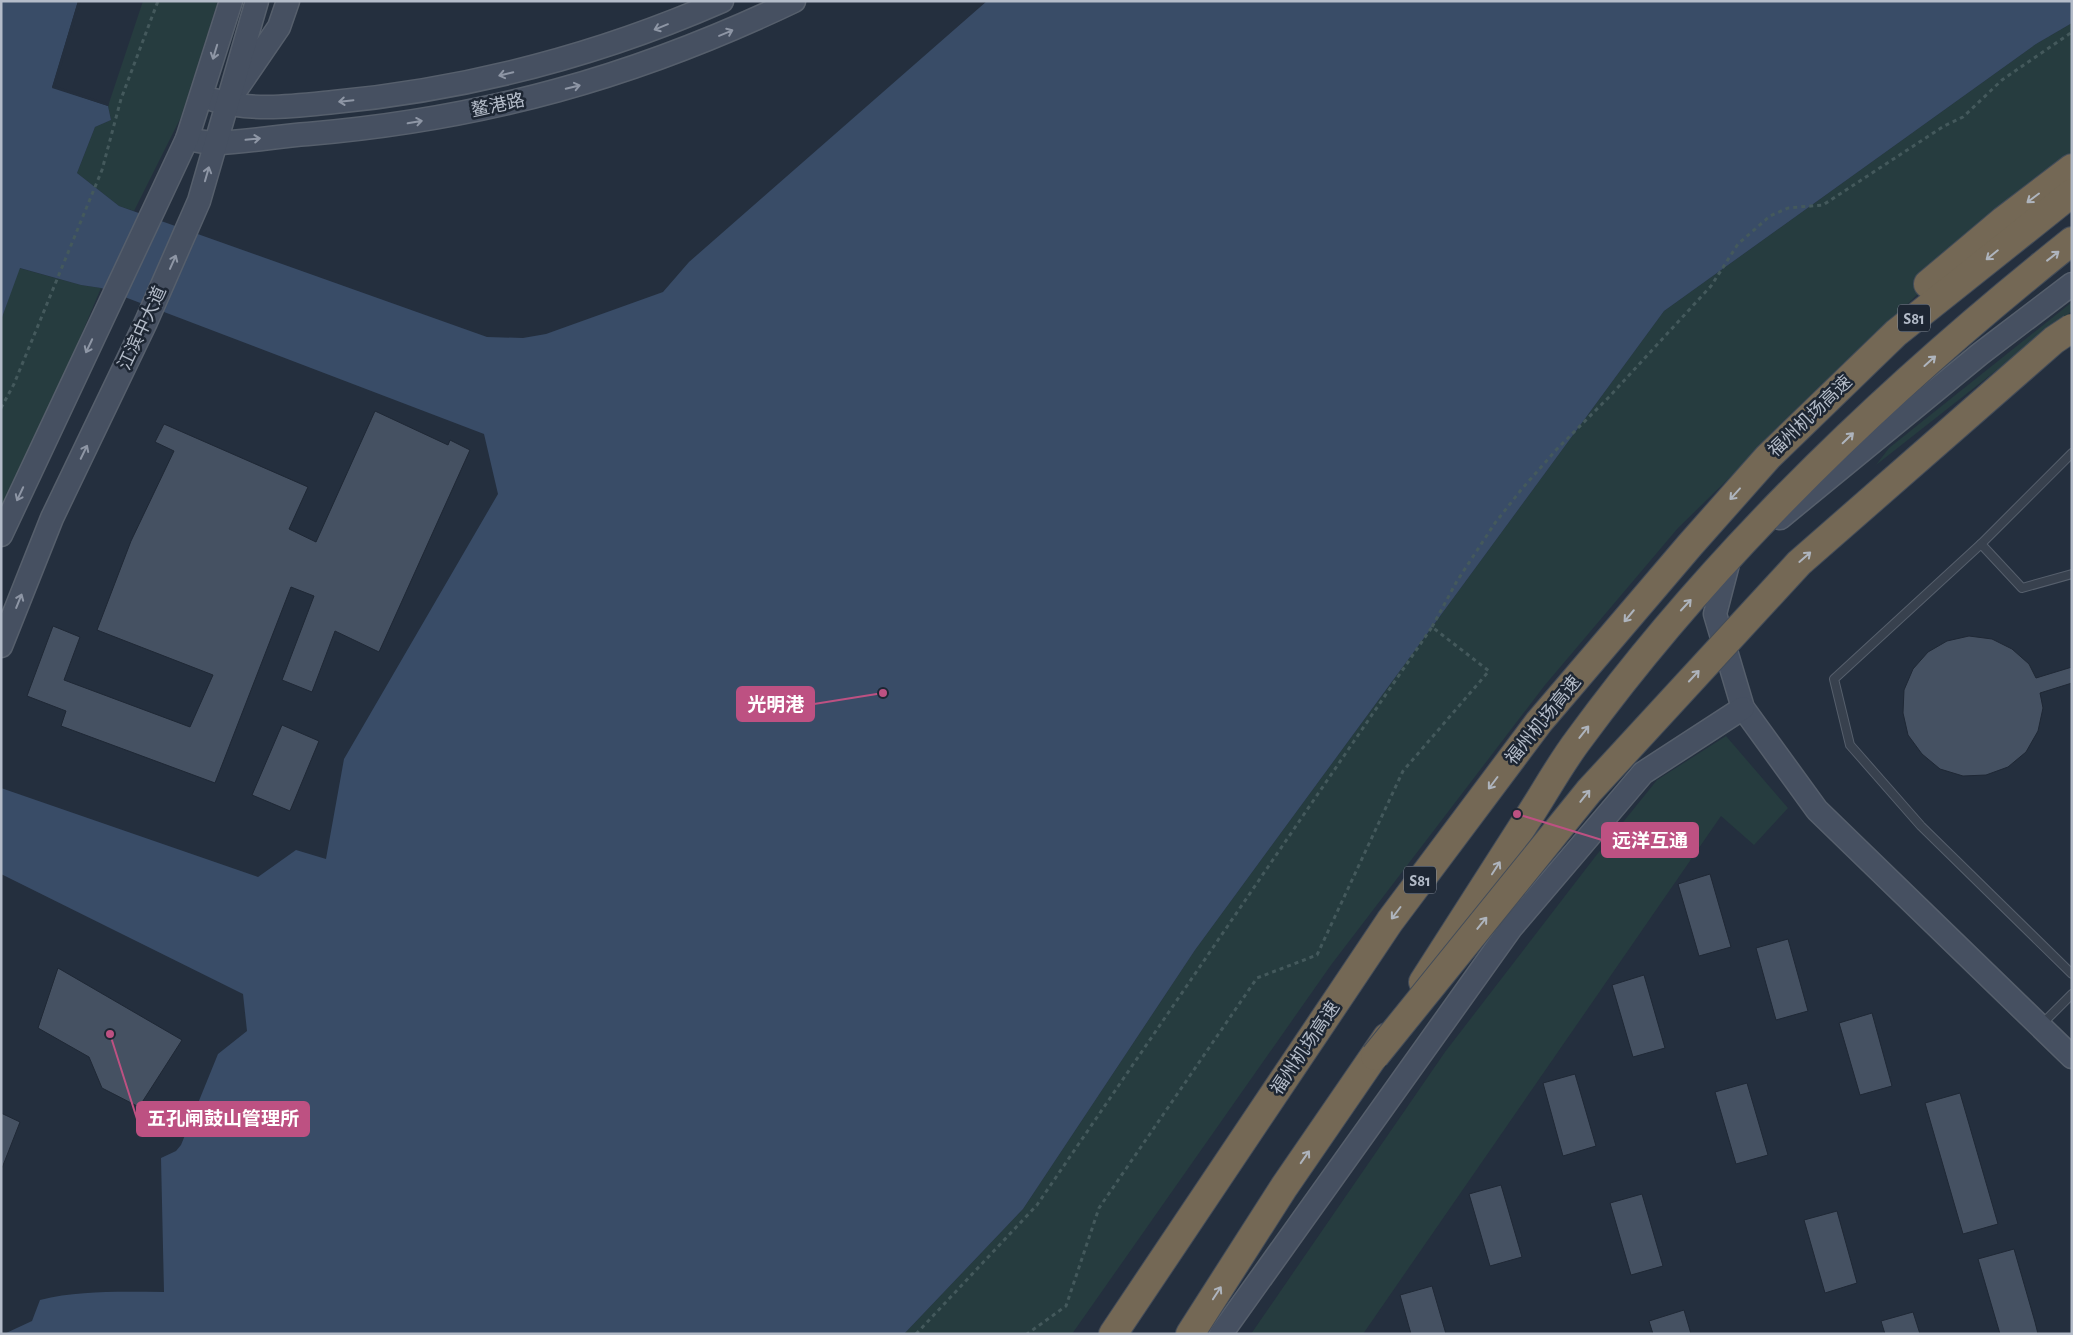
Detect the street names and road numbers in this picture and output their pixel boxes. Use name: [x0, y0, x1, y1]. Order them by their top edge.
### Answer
street label: 鳌港路: [470, 90, 526, 120]
street label: 江滨中大道: [114, 283, 170, 373]
road number: S81: [1898, 304, 1930, 332]
street label: 福州机场高速: [1764, 371, 1856, 461]
street label: 福州机场高速: [1501, 672, 1585, 768]
road number: S81: [1404, 866, 1436, 894]
street label: 福州机场高速: [1267, 998, 1343, 1098]

